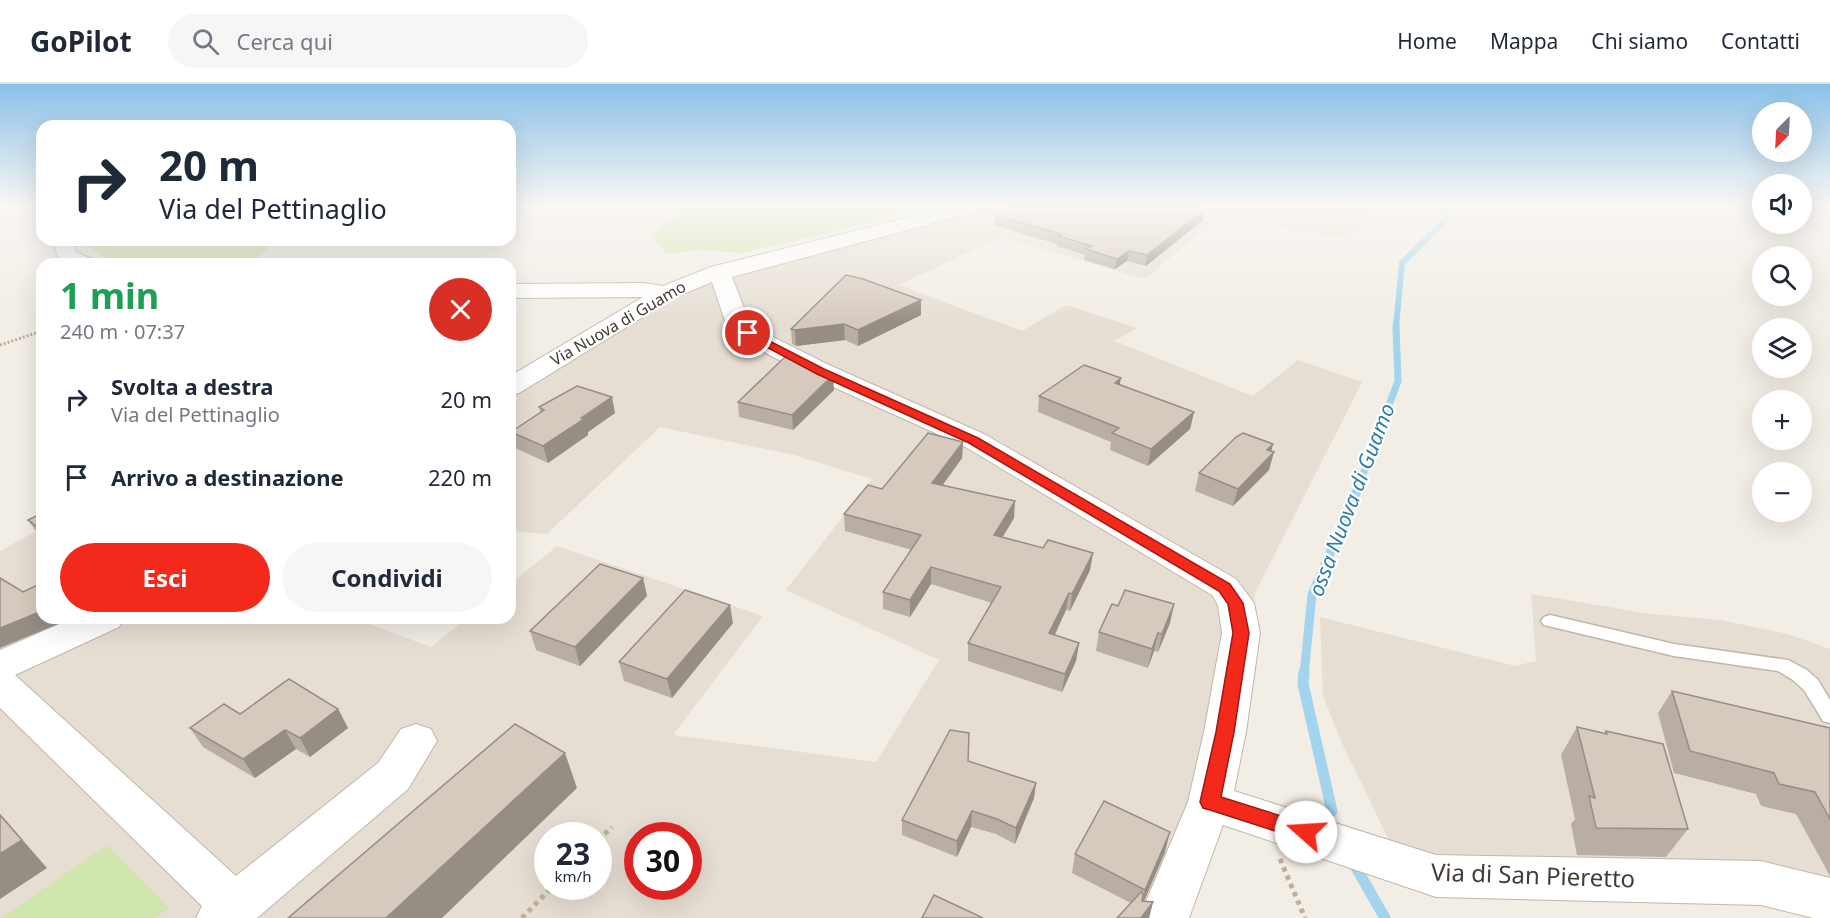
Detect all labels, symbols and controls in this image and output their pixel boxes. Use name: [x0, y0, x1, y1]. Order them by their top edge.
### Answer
search box: [168, 14, 588, 68]
text: GoPilot: [30, 22, 132, 60]
icon: search: [189, 25, 222, 58]
text: Cerca qui: [237, 26, 333, 56]
text: Home: [1397, 27, 1457, 55]
text: Mappa: [1490, 27, 1558, 55]
text: Chi siamo: [1591, 27, 1688, 55]
text: Contatti: [1721, 27, 1800, 55]
north arrow: [1752, 102, 1812, 162]
map controls: [1752, 102, 1812, 522]
text: 20 m: [159, 136, 259, 193]
icon: right: [60, 144, 138, 222]
button: sound: [1752, 174, 1812, 234]
text: Via del Pettinaglio: [159, 190, 387, 227]
button: search: [1752, 246, 1812, 306]
text: 1 min: [60, 271, 159, 320]
street label: Via Nuova di Guamo: [546, 275, 690, 371]
button: close: [429, 278, 492, 341]
pin: [722, 307, 773, 358]
icon: arrive: [731, 316, 764, 349]
text: 240 m · 07:37: [60, 318, 185, 345]
button: layers: [1752, 318, 1812, 378]
text: Svolta a destra: [111, 371, 274, 401]
icon: right: [60, 383, 93, 416]
text: 20 m: [441, 384, 492, 414]
button: +: [1752, 390, 1812, 450]
water label: ossa Nuova di Guamo: [1301, 399, 1401, 600]
text: Via del Pettinaglio: [111, 401, 280, 428]
icon: arrive: [60, 461, 93, 494]
text: Arrivo a destinazione: [111, 462, 344, 492]
text: 220 m: [428, 462, 492, 492]
button: −: [1752, 462, 1812, 522]
button: Esci: [60, 543, 270, 612]
button: Condividi: [282, 543, 492, 612]
position arrow: [1274, 800, 1338, 864]
speed limit sign: 30: [624, 822, 702, 900]
text: 23: [556, 833, 590, 874]
street label: Via di San Pieretto: [1430, 854, 1636, 895]
text: km/h: [555, 866, 591, 886]

